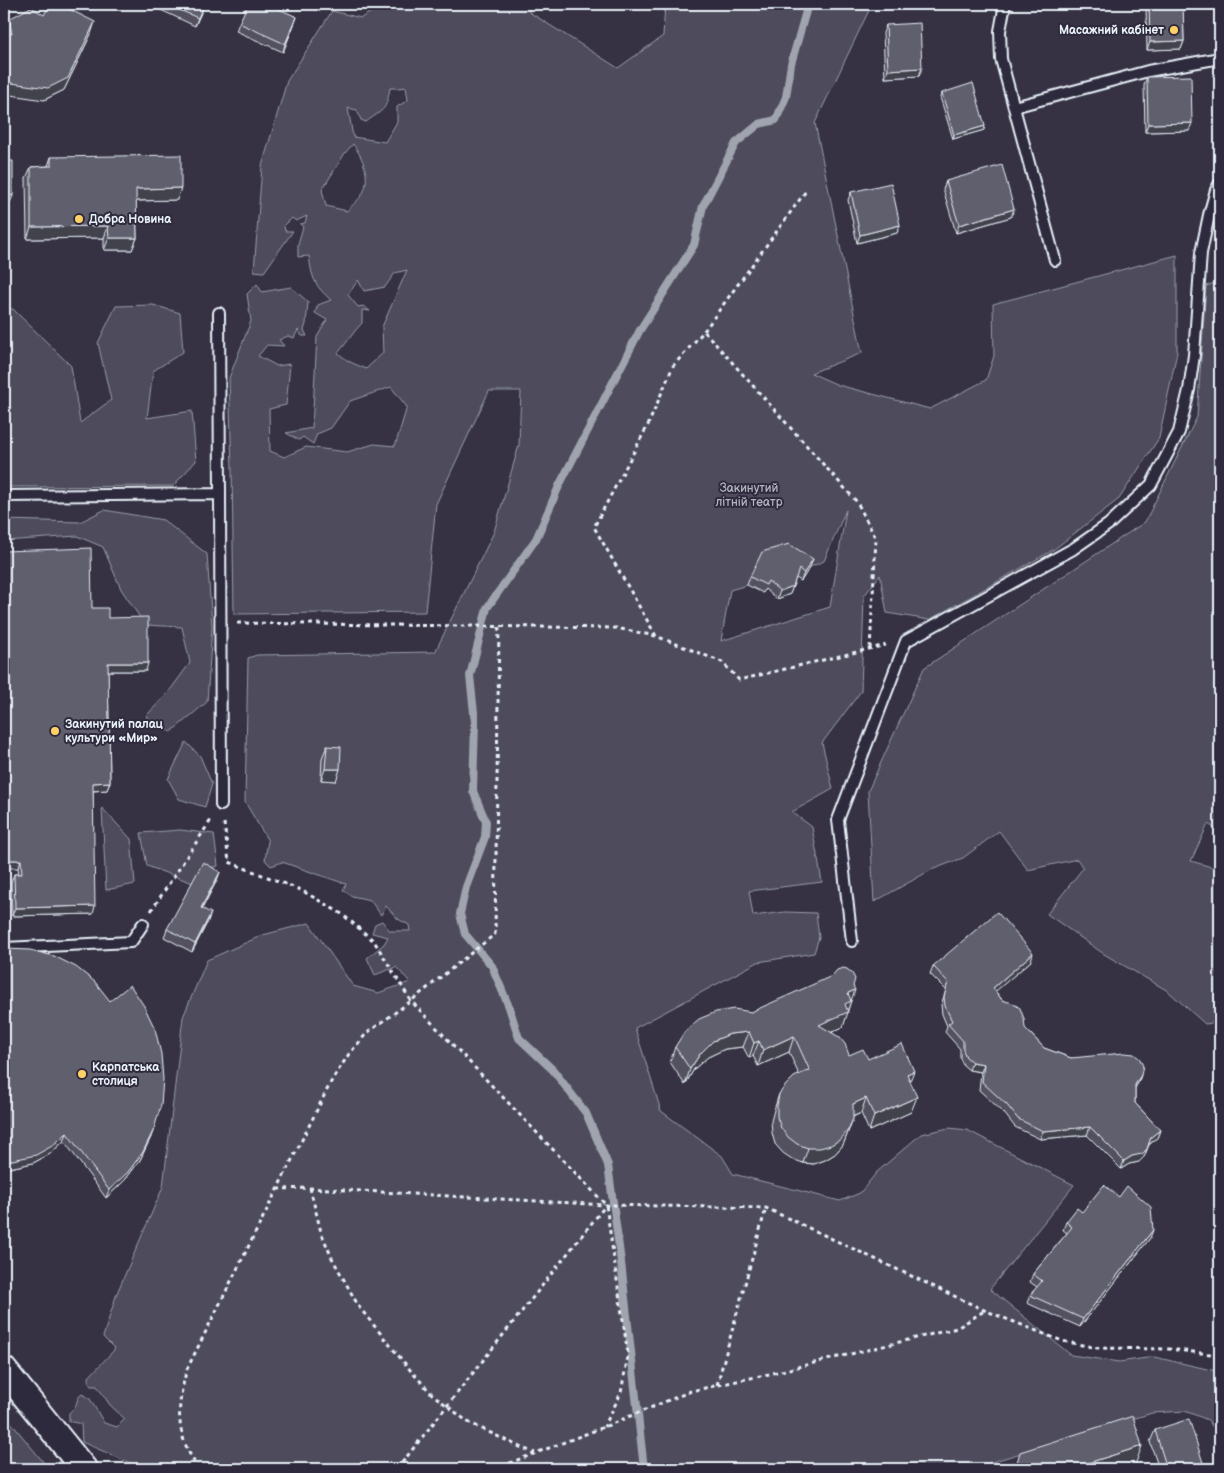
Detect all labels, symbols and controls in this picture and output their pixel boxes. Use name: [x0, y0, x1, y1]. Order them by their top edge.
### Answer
place label: Масажний кабінет: [1059, 23, 1164, 38]
marker: Масажний кабінет: [1168, 24, 1180, 36]
place label: Добра Новина: [89, 212, 172, 227]
marker: Добра Новина: [73, 213, 85, 225]
park label: Закинутий літній театр: [716, 481, 783, 510]
place label: Закинутий палац культури «Мир»: [65, 717, 164, 746]
marker: Закинутий палац культури «Мир»: [49, 725, 61, 737]
place label: Карпатська столиця: [92, 1060, 160, 1089]
marker: Карпатська столиця: [76, 1068, 88, 1080]

